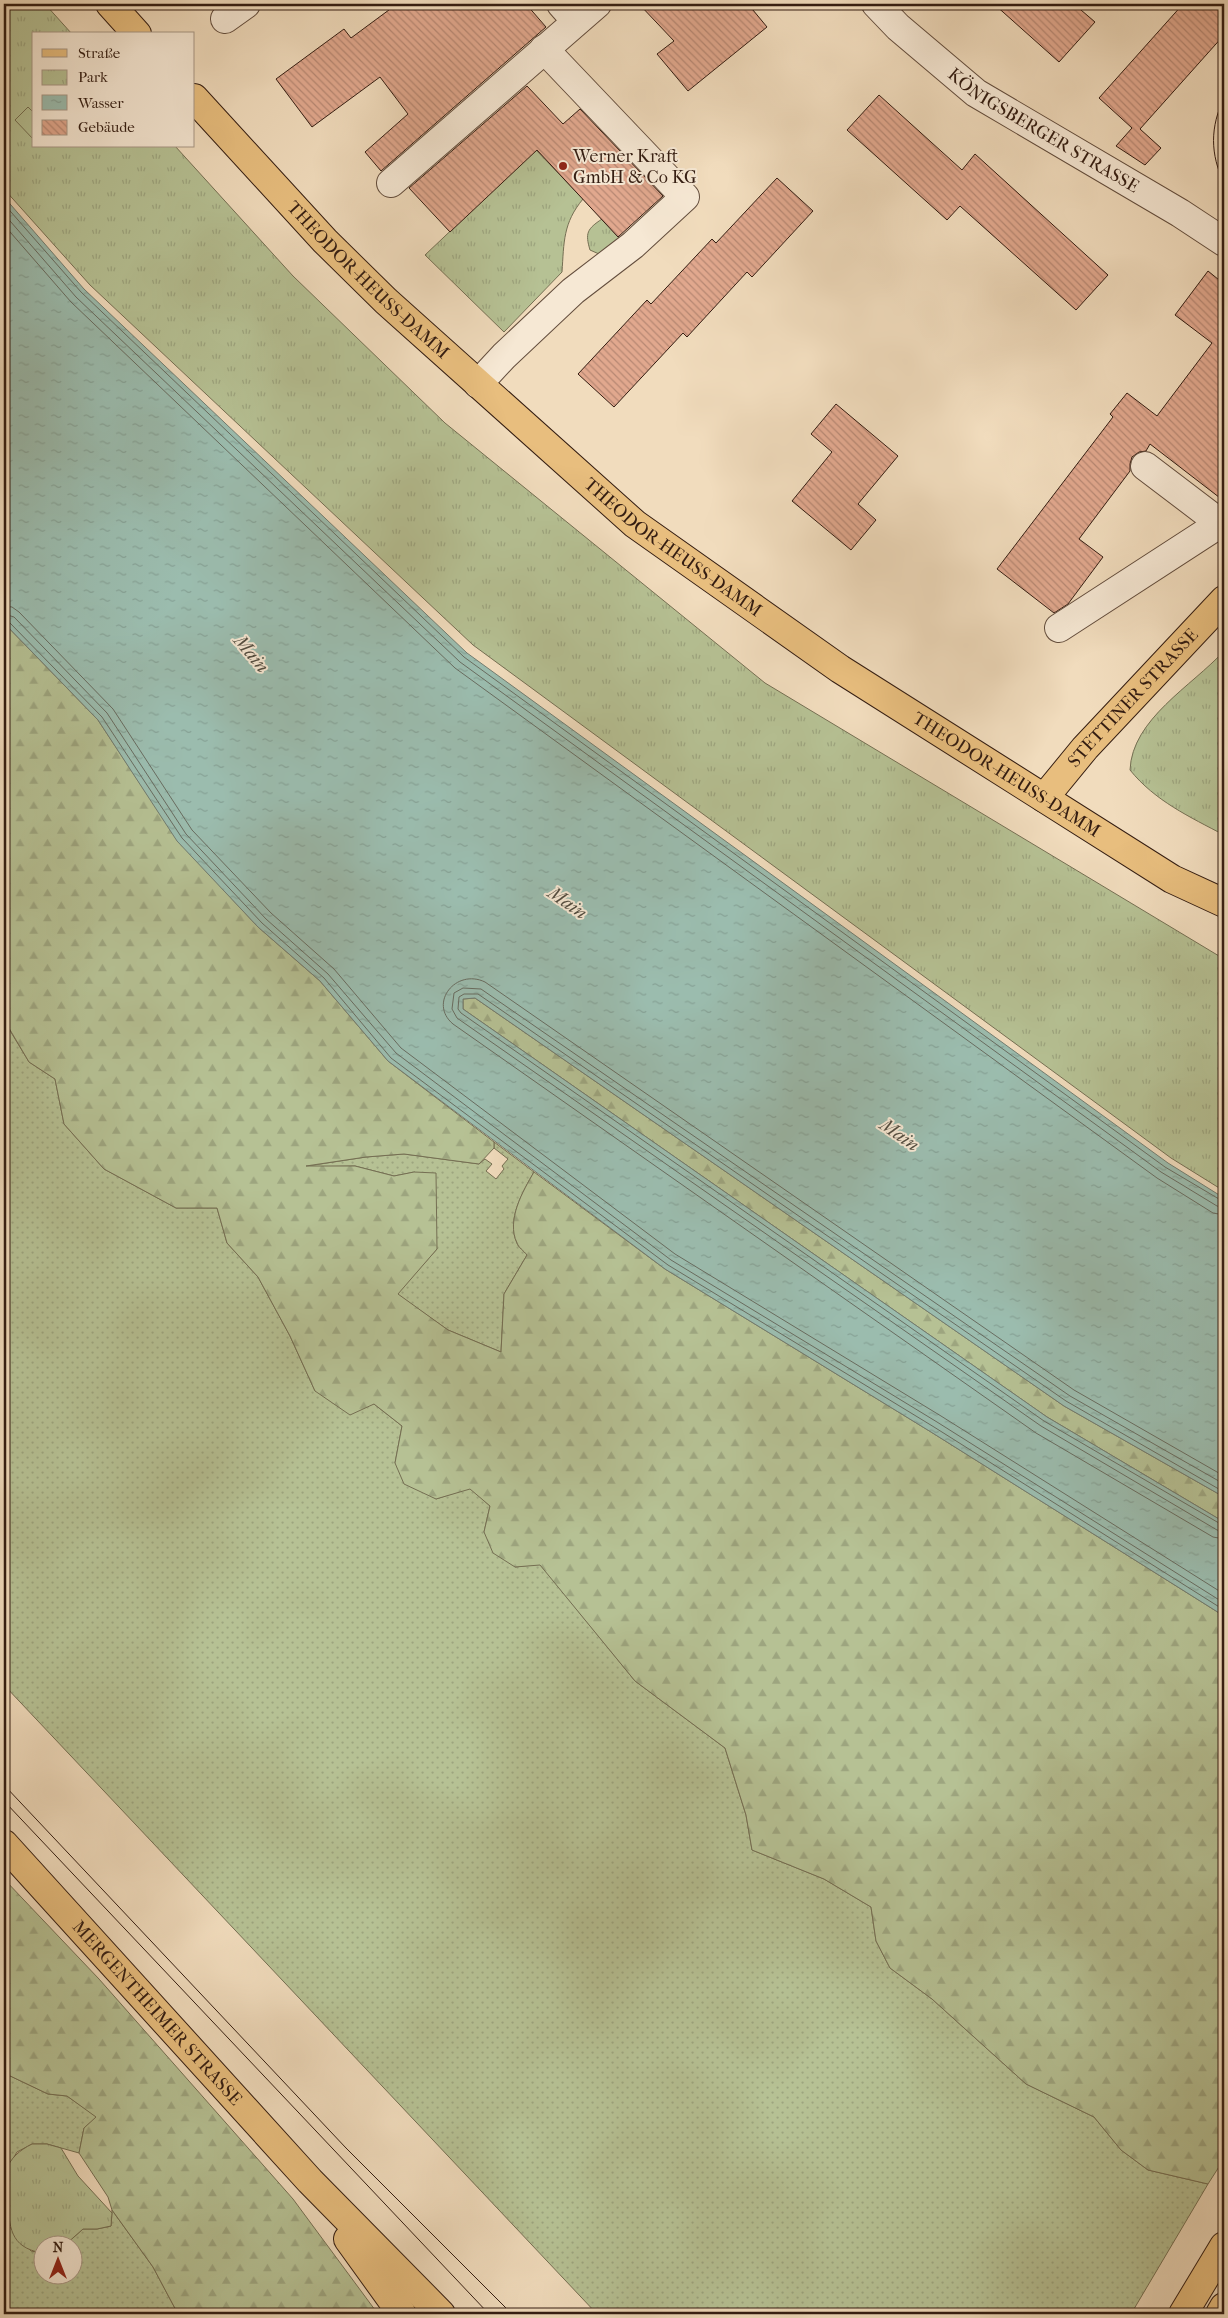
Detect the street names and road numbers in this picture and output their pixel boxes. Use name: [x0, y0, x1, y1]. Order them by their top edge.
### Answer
street label: KÖNIGSBERGER STRASSE: [944, 64, 1142, 197]
street label: THEODOR-HEUSS-DAMM: [283, 197, 453, 363]
street label: THEODOR-HEUSS-DAMM: [580, 474, 766, 621]
street label: STETTINER STRASSE: [1064, 624, 1203, 772]
street label: THEODOR-HEUSS-DAMM: [909, 708, 1104, 842]
street label: MERGENTHEIMER STRASSE: [68, 1916, 246, 2110]

